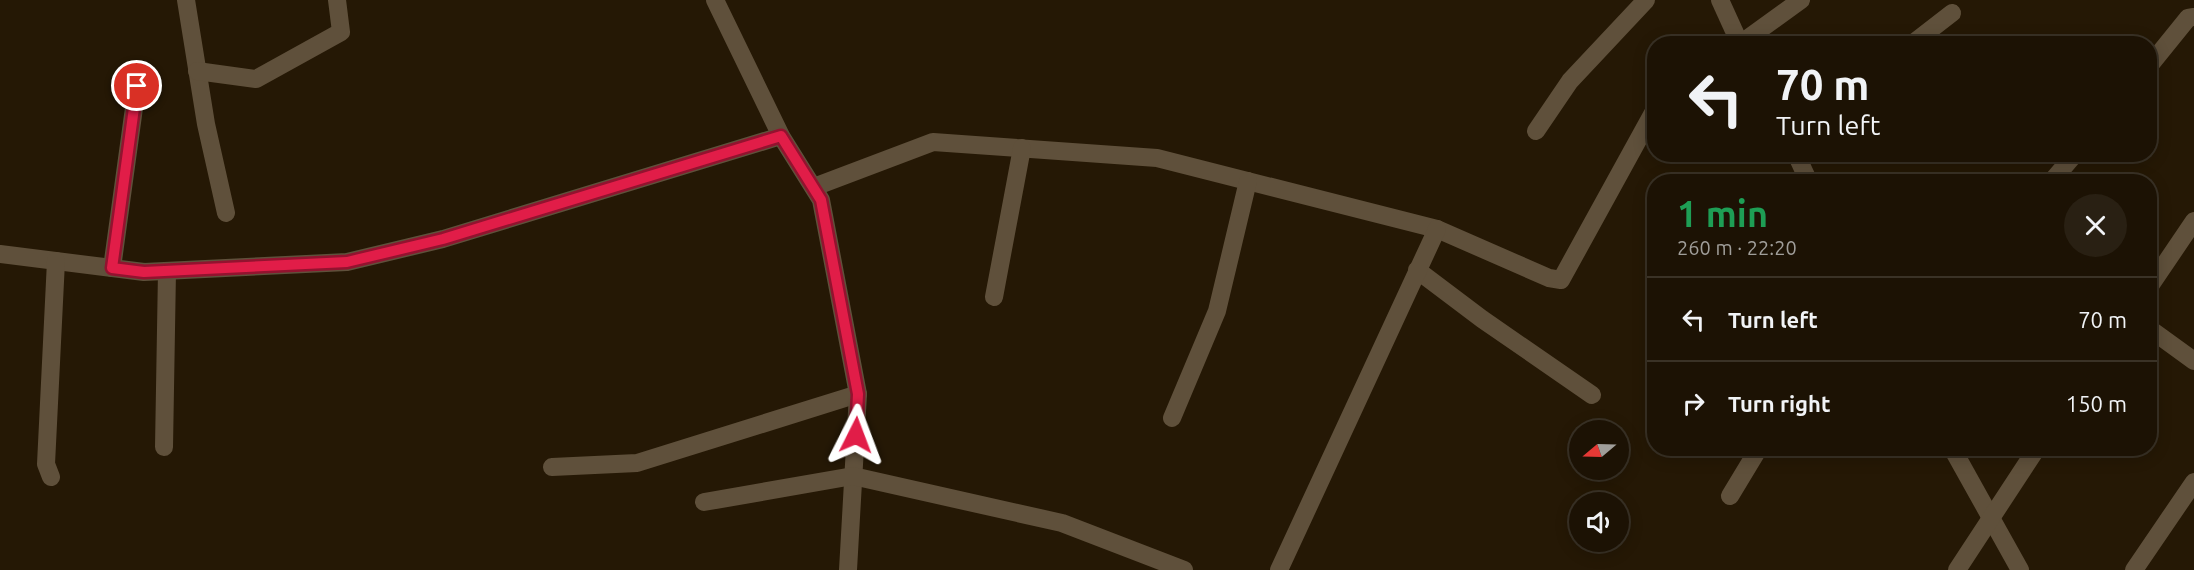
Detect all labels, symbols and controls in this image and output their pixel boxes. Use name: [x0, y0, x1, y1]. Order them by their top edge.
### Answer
pin: [111, 60, 162, 111]
icon: left: [1677, 60, 1755, 138]
text: 70 m: [1776, 61, 1870, 108]
icon: arrive: [120, 69, 153, 102]
text: Turn left: [1776, 110, 1880, 140]
text: 1 min: [1677, 193, 1768, 234]
button: close: [2064, 194, 2127, 257]
text: 260 m · 22:20: [1677, 236, 1797, 259]
icon: left: [1677, 303, 1710, 336]
text: Turn left: [1728, 307, 1818, 332]
text: 70 m: [2078, 307, 2127, 332]
icon: right: [1677, 387, 1710, 420]
text: Turn right: [1728, 391, 1830, 416]
text: 150 m: [2066, 391, 2127, 416]
position arrow: [824, 403, 888, 467]
north arrow: [1569, 420, 1629, 480]
map controls: [1569, 420, 1629, 552]
button: sound: [1569, 492, 1629, 552]

